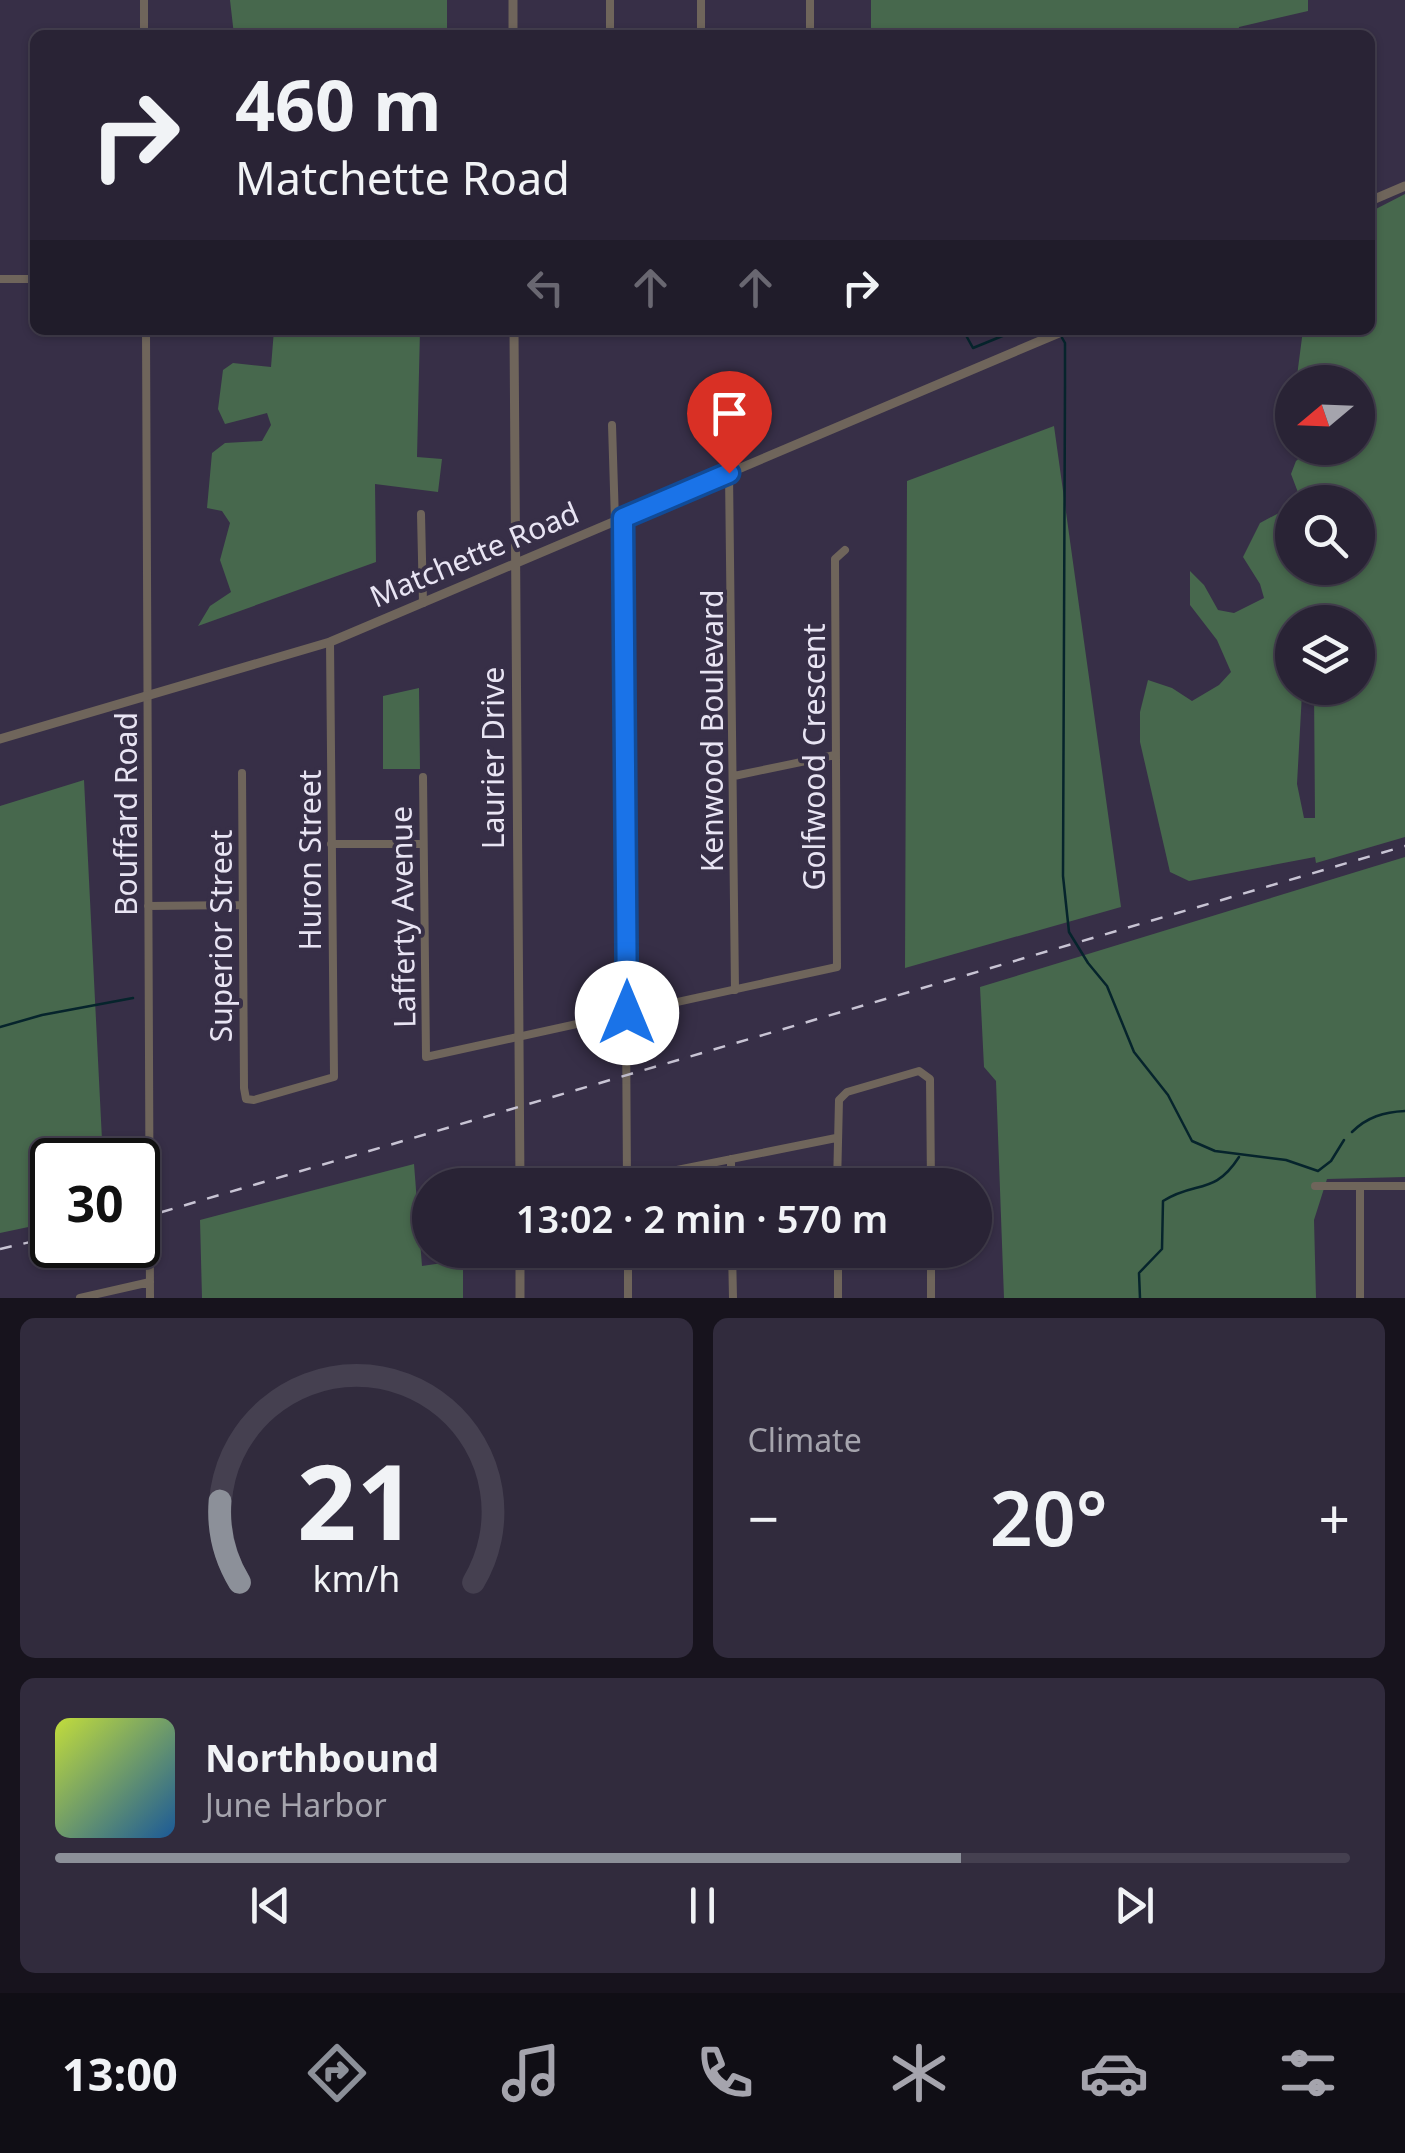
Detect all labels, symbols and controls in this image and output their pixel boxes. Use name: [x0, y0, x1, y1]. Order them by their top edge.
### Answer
text: 460 m: [235, 56, 442, 152]
icon: right: [70, 70, 200, 200]
text: Matchette Road: [235, 147, 570, 208]
icon: left: [518, 260, 573, 315]
icon: ahead: [623, 260, 678, 315]
icon: ahead: [728, 260, 783, 315]
icon: right: [833, 260, 888, 315]
north arrow: [1275, 365, 1375, 465]
map controls: [1275, 365, 1375, 705]
pin: [687, 371, 772, 474]
icon: arrive: [702, 386, 757, 441]
button: search: [1275, 485, 1375, 585]
street label: Matchette Road: [363, 492, 585, 616]
street label: Kenwood Boulevard: [691, 590, 732, 872]
button: layers: [1275, 605, 1375, 705]
street label: Golfwood Crescent: [793, 623, 834, 890]
street label: Laurier Drive: [472, 667, 513, 849]
street label: Bouffard Road: [105, 712, 146, 916]
street label: Huron Street: [289, 769, 330, 950]
street label: Lafferty Avenue: [380, 806, 424, 1028]
street label: Superior Street: [200, 830, 241, 1042]
position arrow: [575, 961, 679, 1065]
speed limit sign: 30: [30, 1138, 160, 1268]
text: 13:02 · 2 min · 570 m: [516, 1192, 888, 1244]
text: Climate: [748, 1418, 862, 1461]
text: 21: [297, 1429, 416, 1570]
text: 20°: [990, 1466, 1108, 1568]
text: −: [748, 1480, 779, 1555]
text: +: [1319, 1480, 1350, 1555]
text: km/h: [312, 1554, 400, 1602]
text: Northbound: [205, 1731, 439, 1783]
text: June Harbor: [205, 1783, 387, 1826]
icon: previous: [243, 1878, 298, 1933]
icon: pause: [675, 1878, 730, 1933]
icon: next: [1107, 1878, 1162, 1933]
icon: directions: [302, 2038, 372, 2108]
icon: music: [496, 2038, 566, 2108]
icon: phone: [690, 2038, 760, 2108]
icon: climate: [884, 2038, 954, 2108]
icon: car: [1079, 2038, 1149, 2108]
icon: filters: [1273, 2038, 1343, 2108]
text: 13:00: [62, 2043, 178, 2104]

